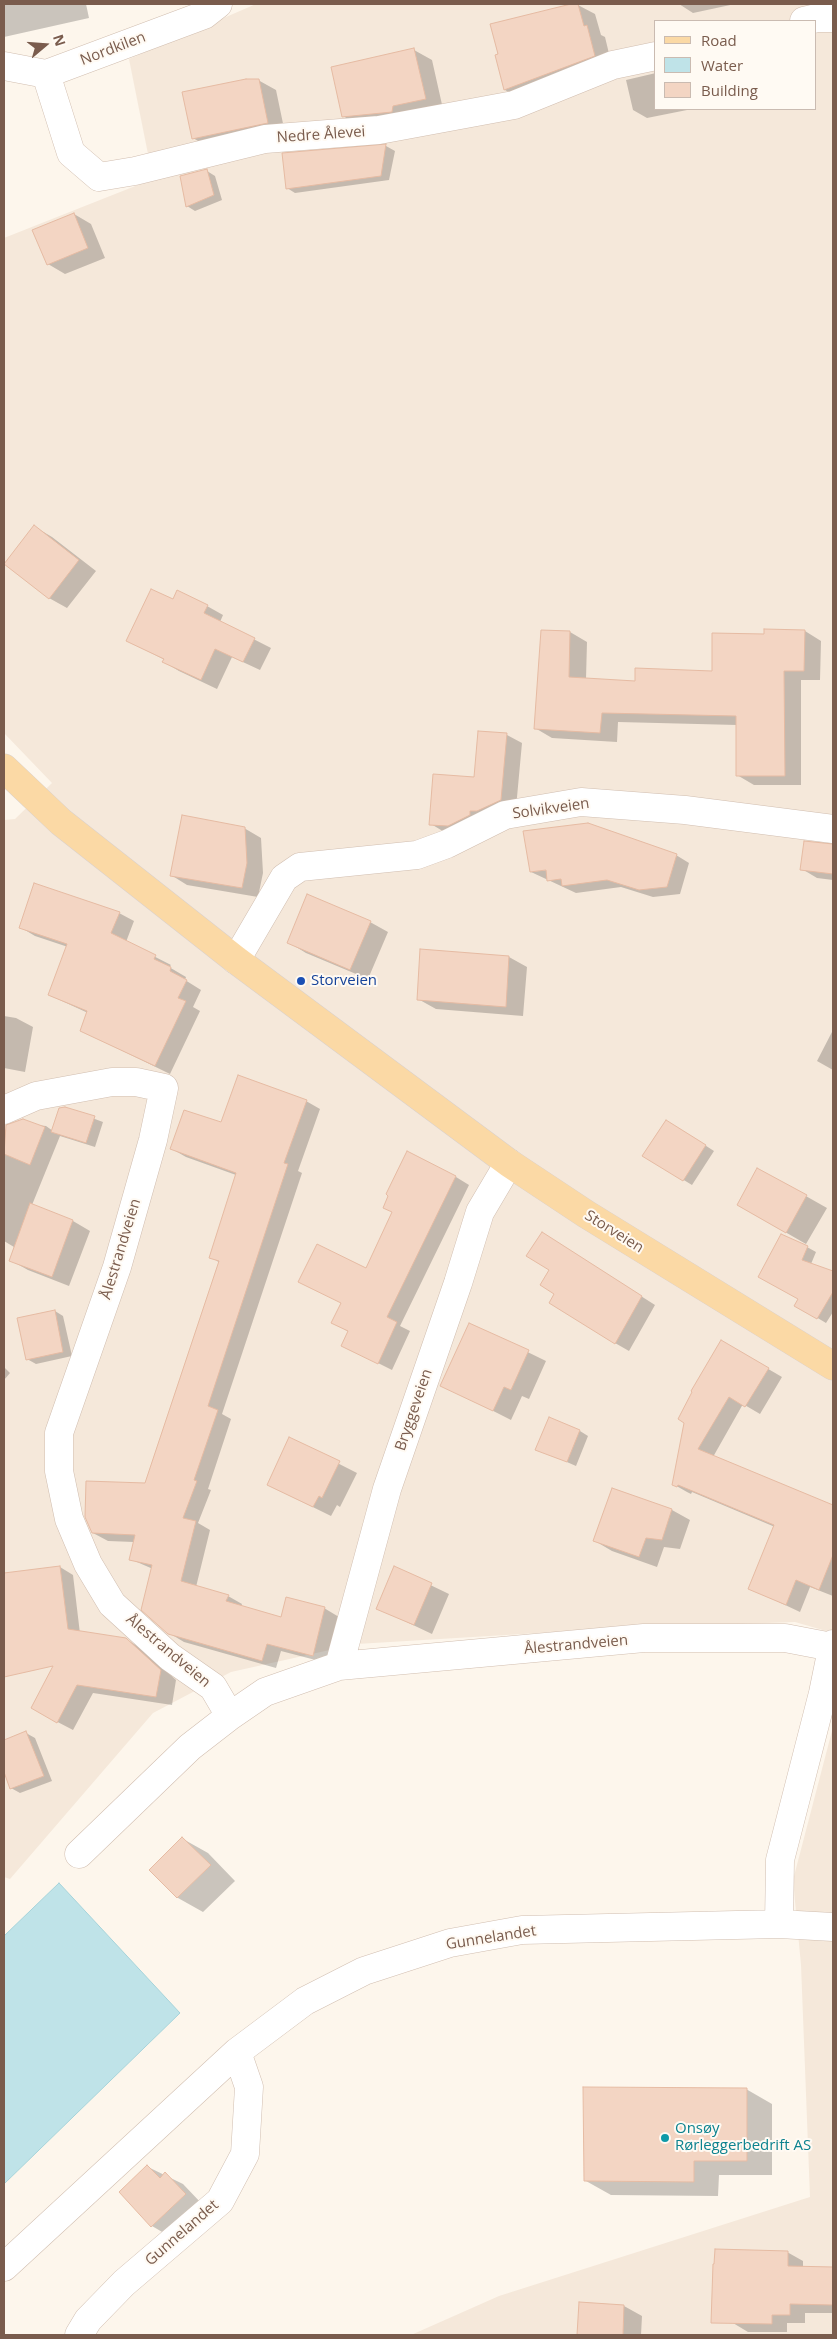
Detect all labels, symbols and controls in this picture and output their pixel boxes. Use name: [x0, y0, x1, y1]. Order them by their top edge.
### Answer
north arrow: [20, 20, 70, 70]
legend: [654, 20, 817, 110]
street label: Nordkilen: [78, 28, 148, 70]
text: Road: [701, 30, 737, 50]
text: N: [49, 32, 71, 49]
text: Water: [701, 55, 743, 75]
text: Building: [701, 80, 758, 100]
street label: Nedre Ålevei: [276, 123, 366, 147]
street label: Solvikveien: [511, 795, 591, 823]
place label: Storveien: [311, 972, 377, 990]
marker: Storveien: [295, 975, 307, 987]
street label: Ålestrandveien: [97, 1196, 145, 1302]
street label: Storveien: [581, 1207, 647, 1257]
street label: Bryggeveien: [392, 1367, 436, 1453]
street label: Ålestrandveien: [122, 1611, 214, 1691]
street label: Ålestrandveien: [523, 1631, 629, 1659]
street label: Gunnelandet: [445, 1922, 537, 1954]
place label: Onsøy Rørleggerbedrift AS: [675, 2120, 811, 2155]
marker: Onsøy Rørleggerbedrift AS: [659, 2132, 671, 2144]
street label: Gunnelandet: [142, 2196, 222, 2270]

